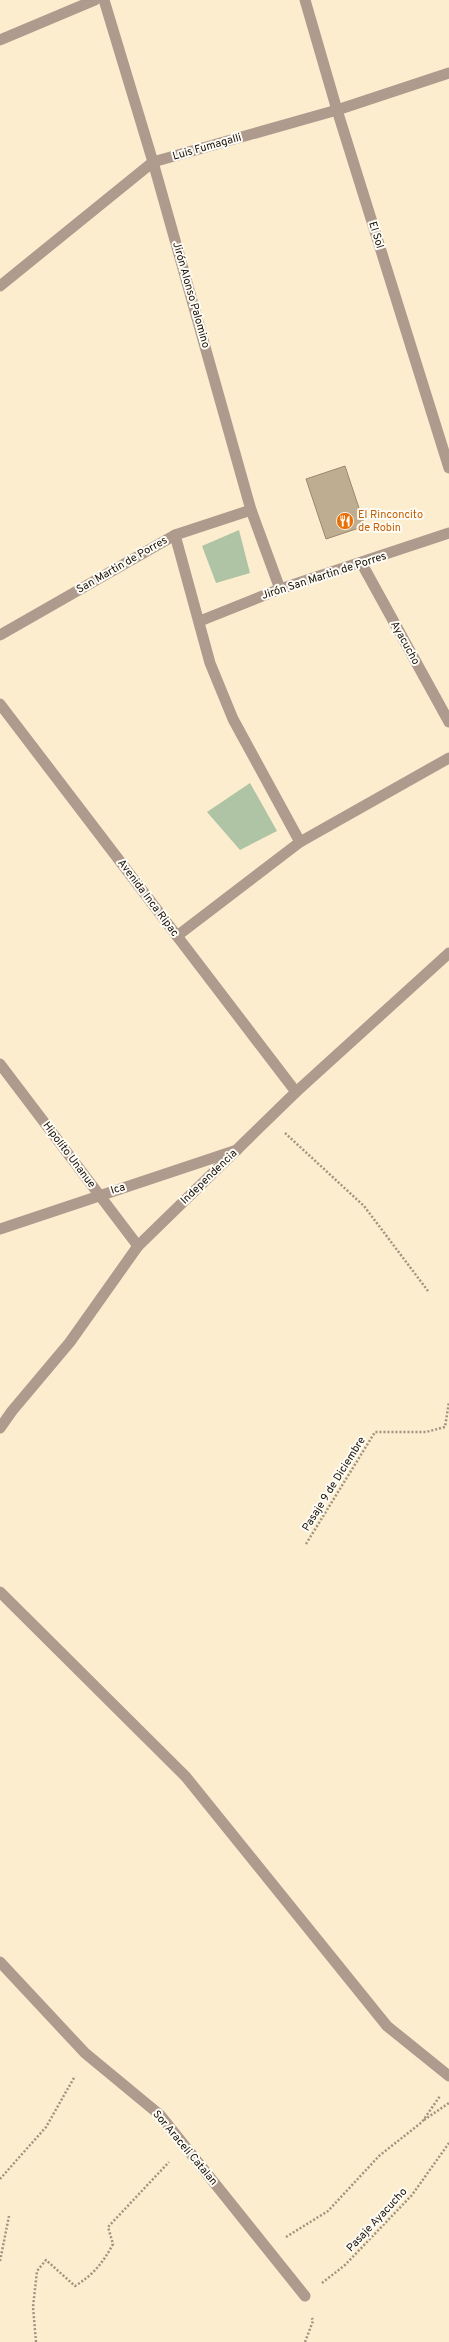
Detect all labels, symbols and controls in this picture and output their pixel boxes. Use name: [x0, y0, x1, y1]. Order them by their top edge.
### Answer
street label: Luis Fumagalli: [171, 131, 243, 163]
street label: El Sol: [365, 220, 387, 250]
street label: Jirón Alonso Palomino: [169, 240, 213, 350]
place label: El Rinconcito de Robin: [358, 508, 423, 535]
restaurant icon: El Rinconcito de Robin: [335, 511, 355, 531]
street label: San Martin de Porres: [74, 533, 170, 597]
street label: Jirón San Martin de Porres: [260, 549, 388, 603]
street label: Ayacucho: [387, 619, 423, 667]
street label: Avenida Inca Ripac: [114, 857, 182, 939]
street label: Hipolito Unanue: [39, 1119, 99, 1191]
street label: Independencia: [178, 1146, 240, 1207]
street label: Ica: [109, 1180, 127, 1198]
street label: Pasaje 9 de Diciembre: [299, 1434, 369, 1534]
street label: Sor Araceli Catalan: [150, 2108, 220, 2188]
street label: Pasaje Ayacucho: [344, 2185, 410, 2255]

